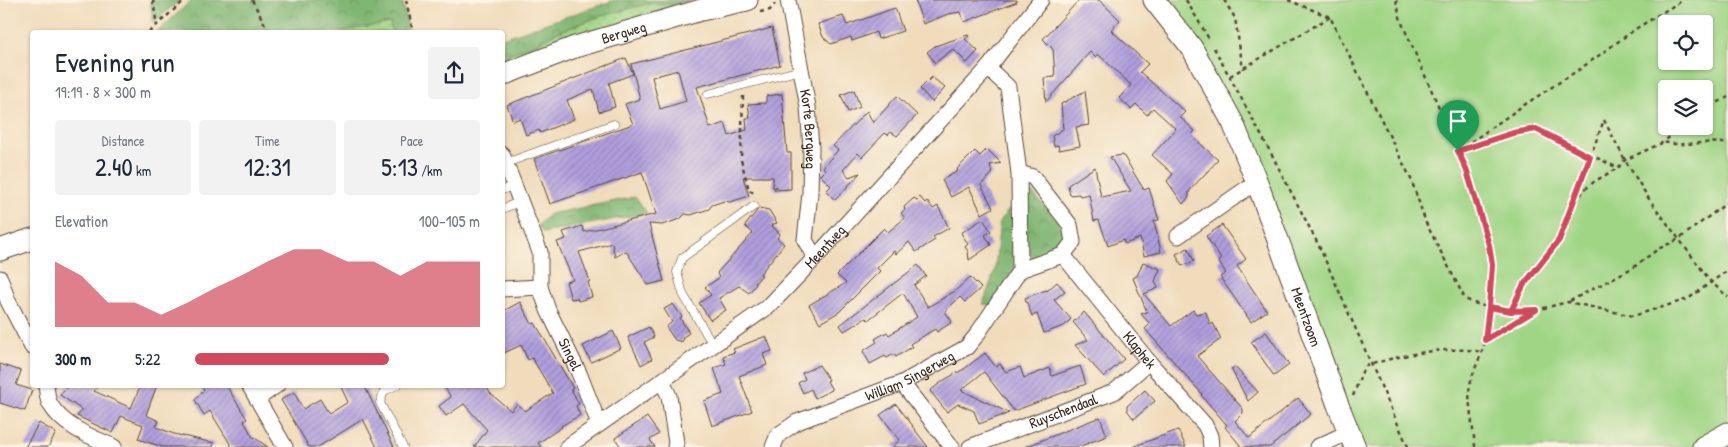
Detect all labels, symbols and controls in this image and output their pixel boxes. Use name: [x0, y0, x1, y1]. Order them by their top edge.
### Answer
map controls: [1658, 15, 1713, 135]
button: locate: [1658, 15, 1713, 70]
street label: Bergweg: [599, 16, 649, 49]
text: Evening run: [55, 43, 175, 81]
button: share: [428, 47, 480, 99]
button: layers: [1658, 80, 1713, 135]
text: 19:19 · 8 × 300 m: [55, 81, 151, 103]
street label: Korte Bergweg: [795, 87, 822, 170]
pin: [1437, 100, 1479, 151]
icon: arrive: [1444, 107, 1472, 135]
text: Distance: [102, 131, 145, 150]
text: Time: [255, 131, 280, 150]
text: Pace: [400, 131, 423, 150]
text: 2.40: [95, 150, 133, 184]
text: 12:31: [244, 150, 291, 184]
text: 5:13: [381, 150, 418, 184]
text: km: [133, 161, 151, 180]
text: /km: [418, 161, 442, 180]
text: Elevation: [55, 210, 108, 232]
text: 100–105 m: [419, 210, 480, 232]
street label: Meentweg: [799, 220, 850, 273]
street label: Meentzoom: [1286, 284, 1327, 349]
street label: Klaphek: [1118, 327, 1161, 373]
street label: Singel: [553, 335, 587, 374]
street label: William Singerweg: [862, 345, 958, 406]
text: 300 m: [55, 348, 91, 370]
text: 5:22: [135, 348, 160, 370]
street label: Ruyschendaal: [1026, 388, 1100, 433]

